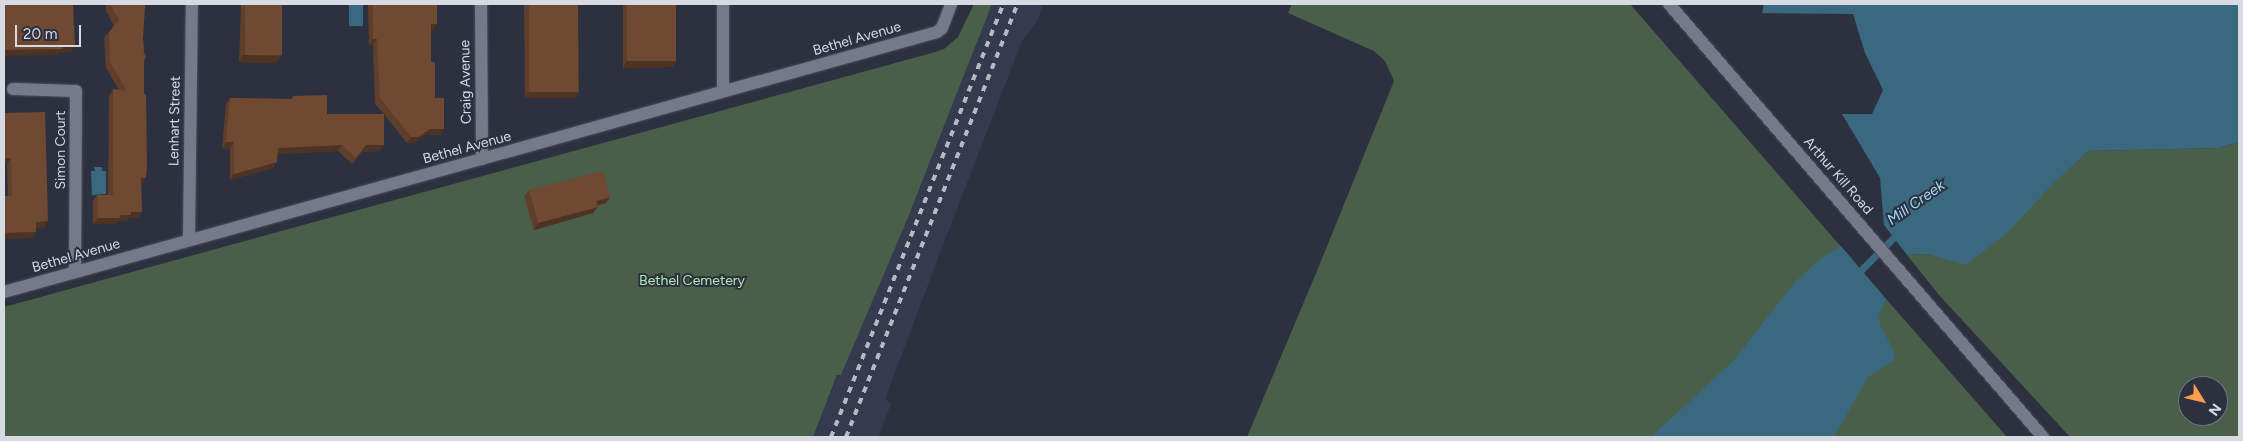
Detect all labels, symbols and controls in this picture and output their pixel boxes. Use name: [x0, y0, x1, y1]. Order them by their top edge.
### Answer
scale bar: [18, 15, 84, 47]
street label: Bethel Avenue: [811, 18, 903, 60]
text: 20 m: [23, 25, 57, 43]
street label: Craig Avenue: [457, 40, 475, 124]
street label: Lenhart Street: [166, 76, 184, 166]
street label: Simon Court: [53, 110, 69, 190]
street label: Bethel Avenue: [421, 128, 513, 168]
street label: Arthur Kill Road: [1800, 134, 1876, 218]
water label: Mill Creek: [1884, 177, 1948, 229]
street label: Bethel Avenue: [30, 235, 122, 277]
park label: Bethel Cemetery: [639, 273, 745, 289]
north arrow: [2178, 376, 2228, 426]
text: N: [2205, 400, 2225, 419]

